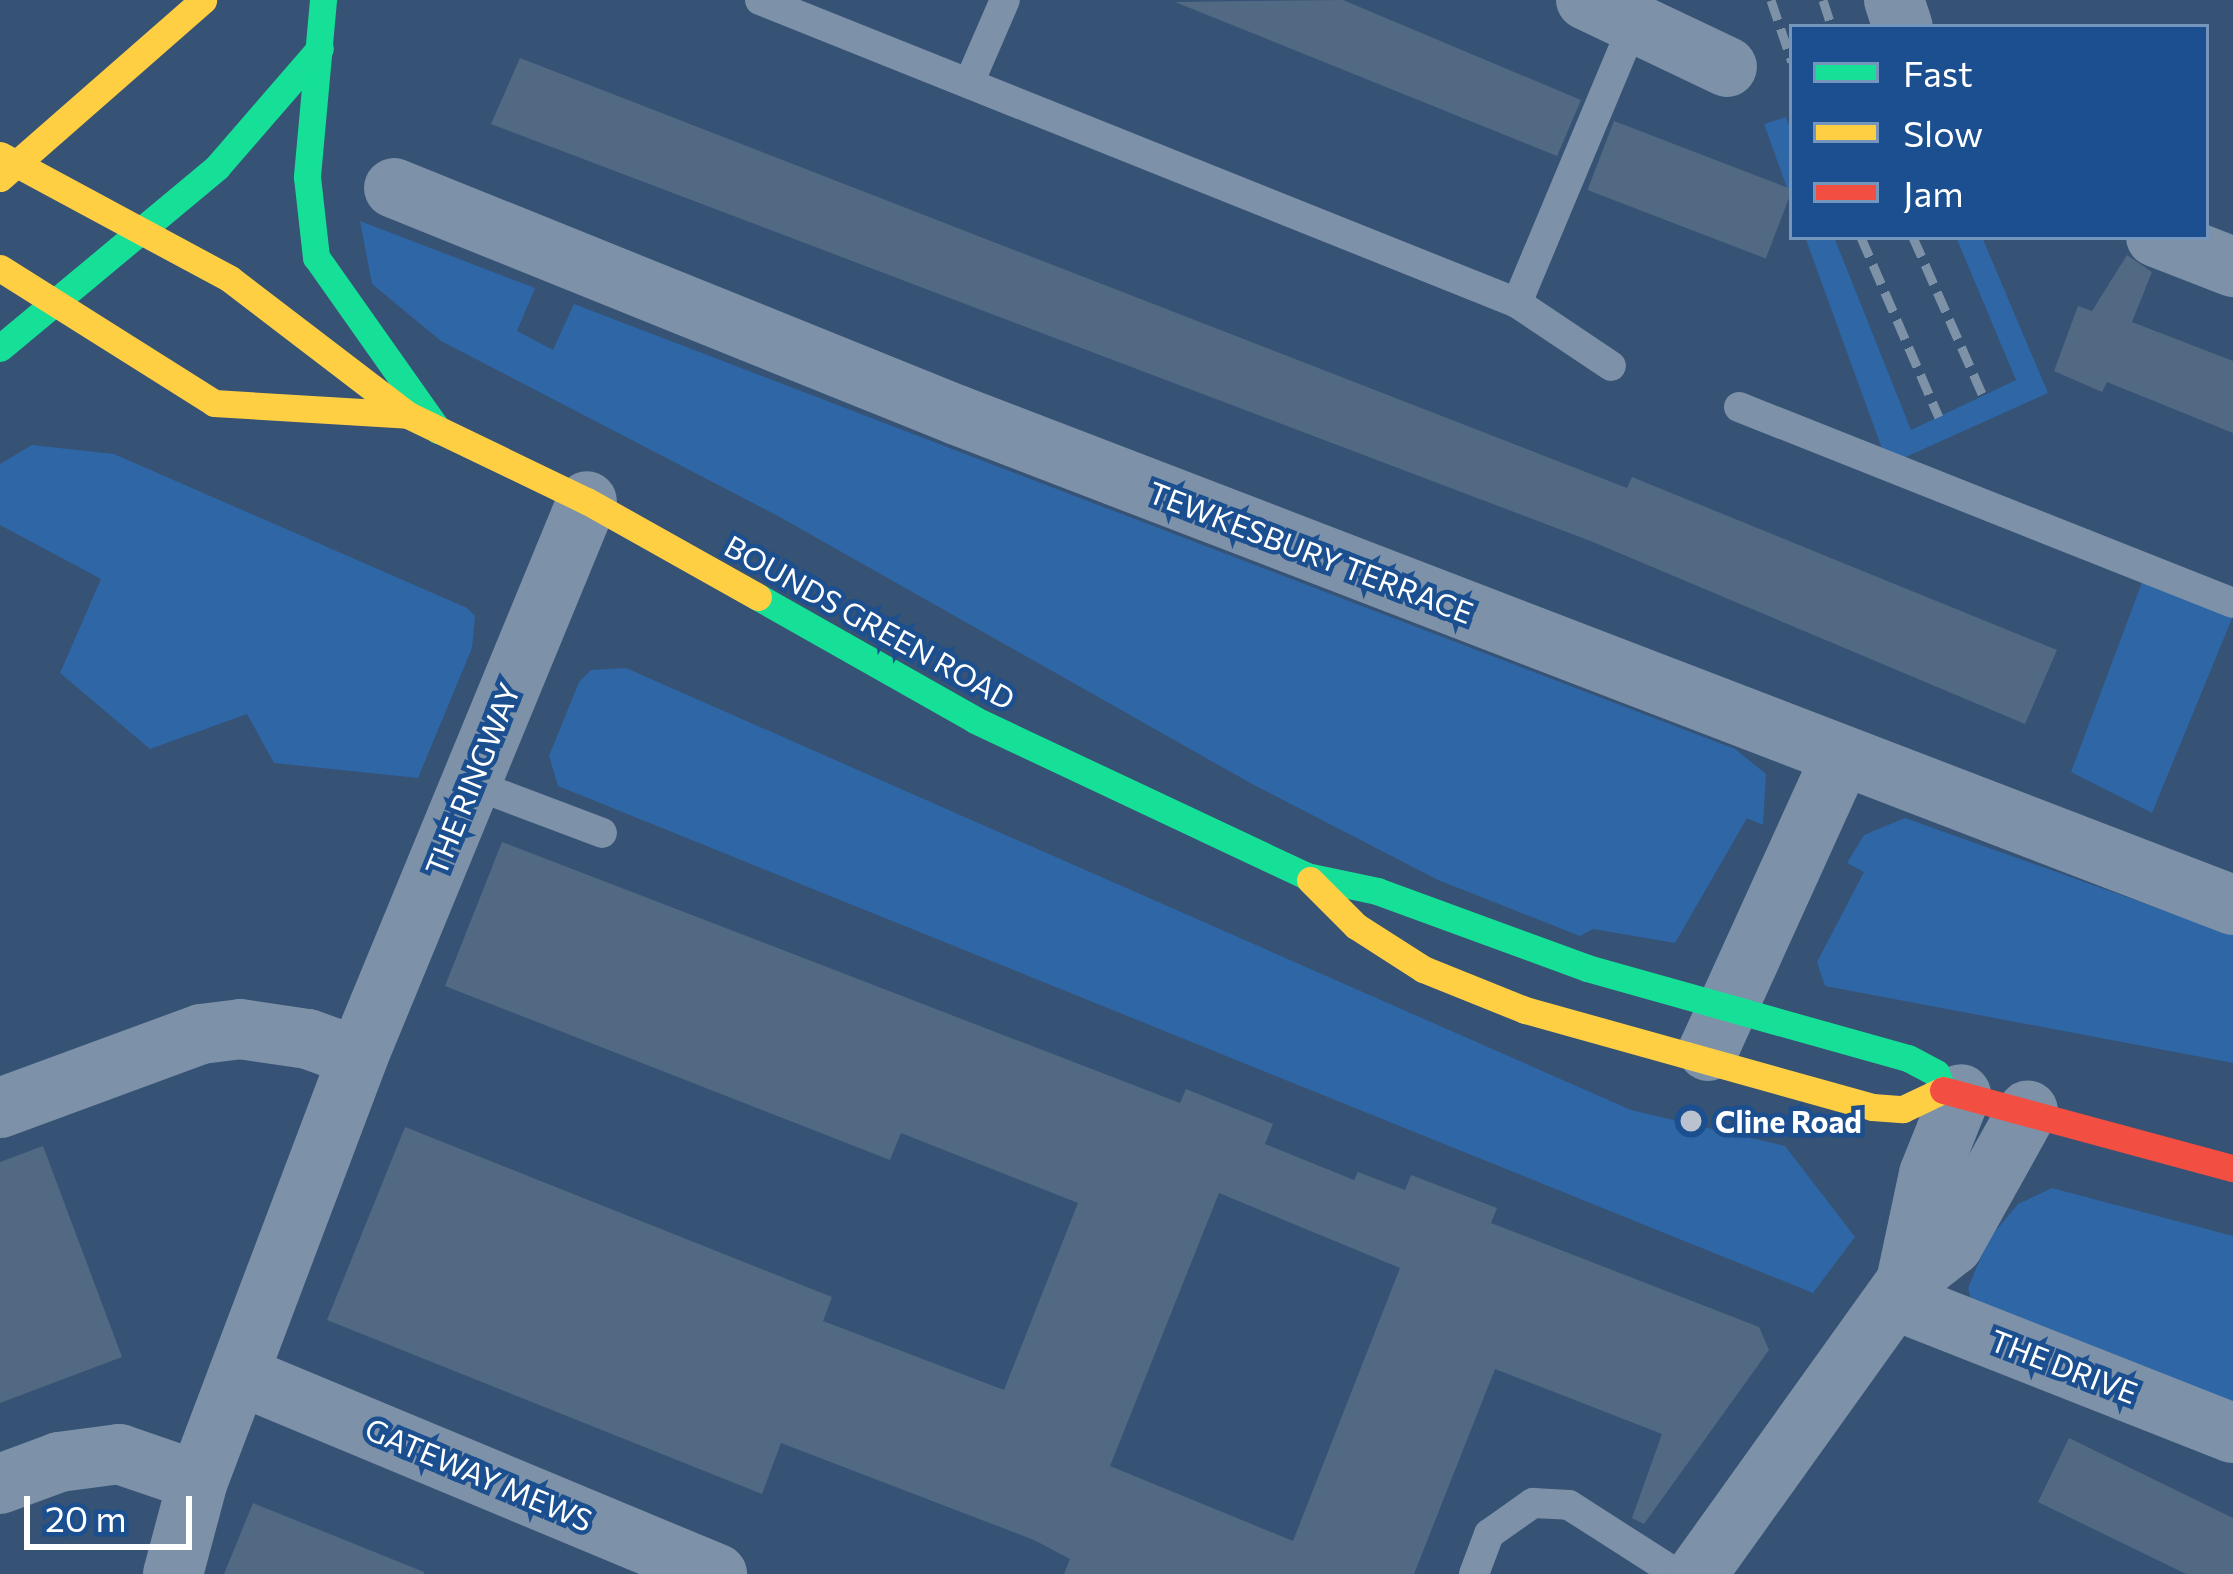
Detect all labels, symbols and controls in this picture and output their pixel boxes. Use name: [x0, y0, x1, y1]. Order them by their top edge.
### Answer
legend: [1789, 24, 2209, 240]
text: Fast: [1903, 50, 1973, 94]
text: Slow: [1903, 110, 1983, 154]
text: Jam: [1903, 170, 1964, 214]
street label: TEWKESBURY TERRACE: [1144, 473, 1478, 631]
street label: BOUNDS GREEN ROAD: [719, 527, 1021, 717]
street label: THE RINGWAY: [417, 678, 527, 880]
place label: Cline Road: [1715, 1103, 1862, 1139]
marker: Cline Road: [1678, 1108, 1704, 1134]
street label: THE DRIVE: [1986, 1322, 2142, 1410]
street label: GATEWAY MEWS: [360, 1410, 598, 1538]
scale bar: [30, 1472, 198, 1546]
text: 20 m: [45, 1495, 127, 1539]

